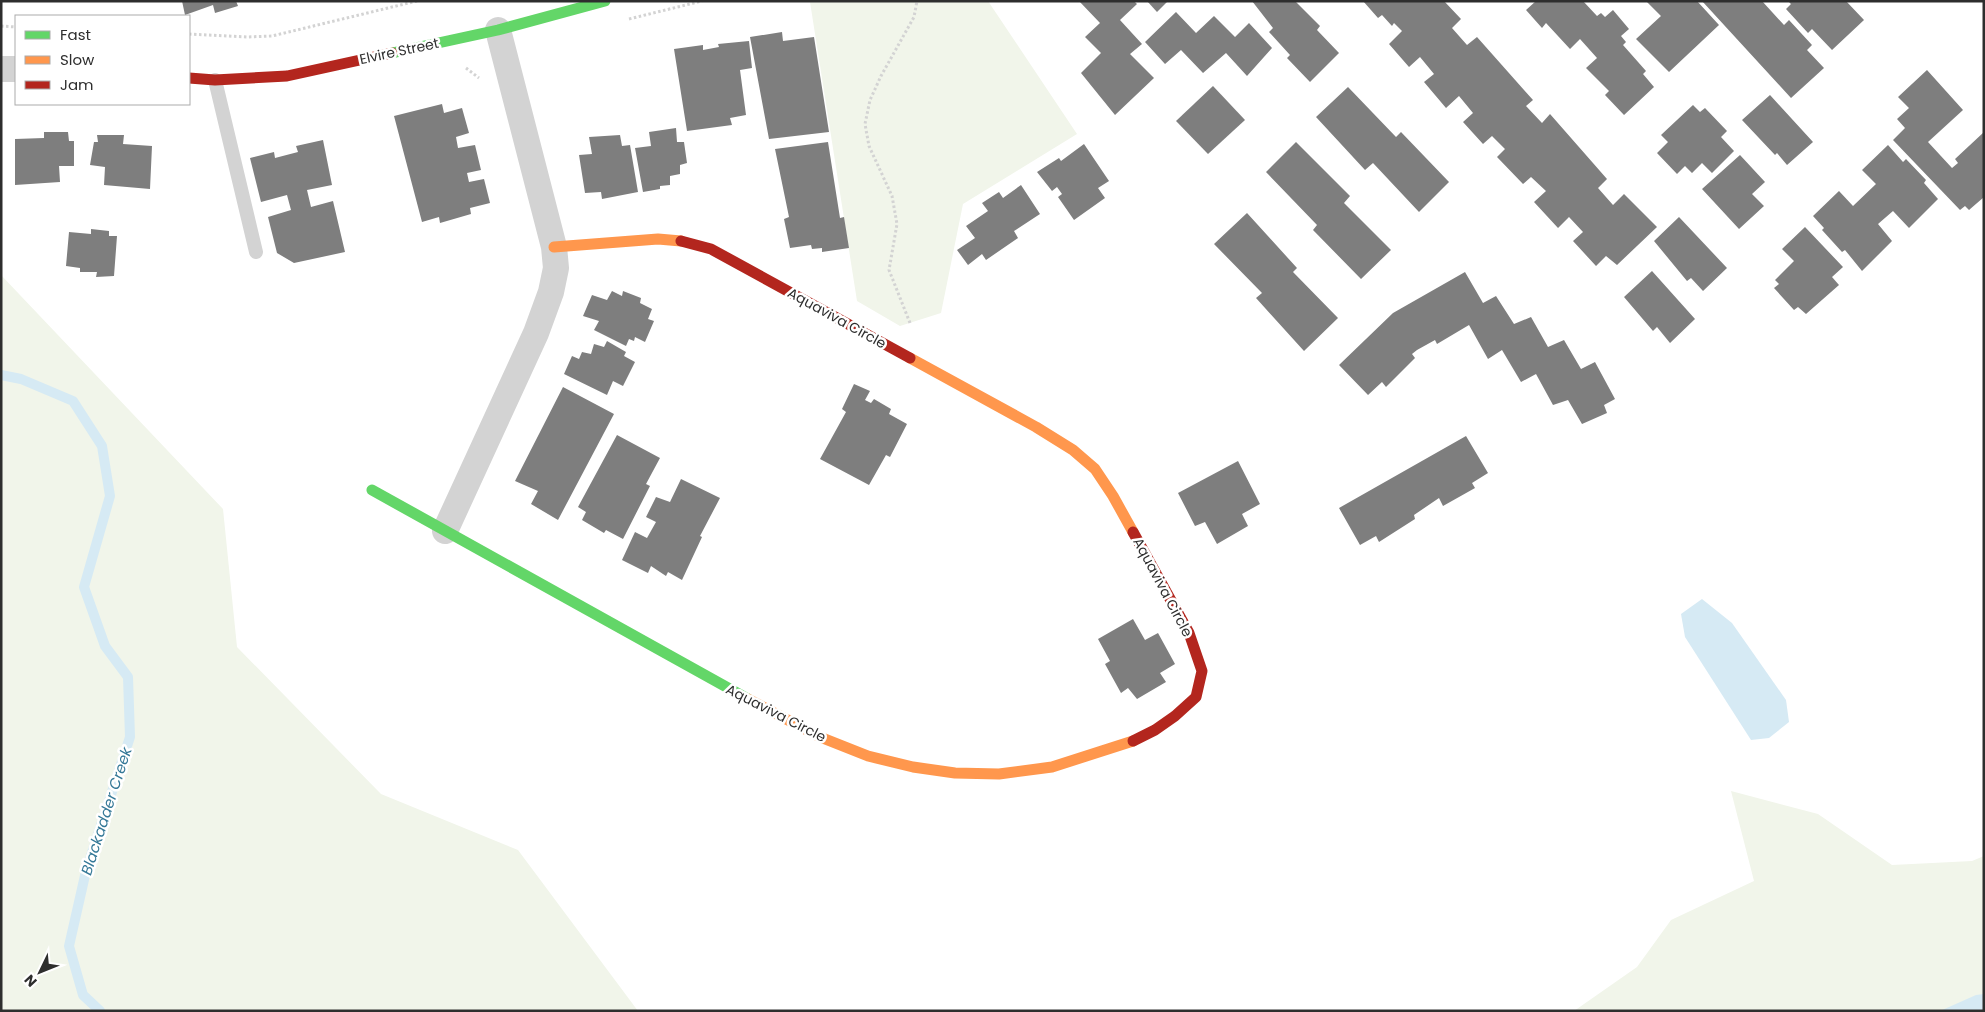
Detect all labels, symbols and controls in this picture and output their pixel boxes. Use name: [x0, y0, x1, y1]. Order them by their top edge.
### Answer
legend: [15, 15, 190, 105]
text: Fast: [60, 24, 91, 45]
street label: Elvire Street: [358, 33, 440, 69]
text: Slow: [60, 49, 95, 70]
text: Jam: [60, 74, 94, 95]
street label: Aquaviva Circle: [784, 283, 890, 354]
street label: Aquaviva Circle: [1128, 534, 1198, 640]
street label: Aquaviva Circle: [723, 679, 830, 747]
water label: Blackadder Creek: [75, 743, 137, 878]
north arrow: [15, 947, 65, 997]
text: N: [20, 970, 41, 992]

